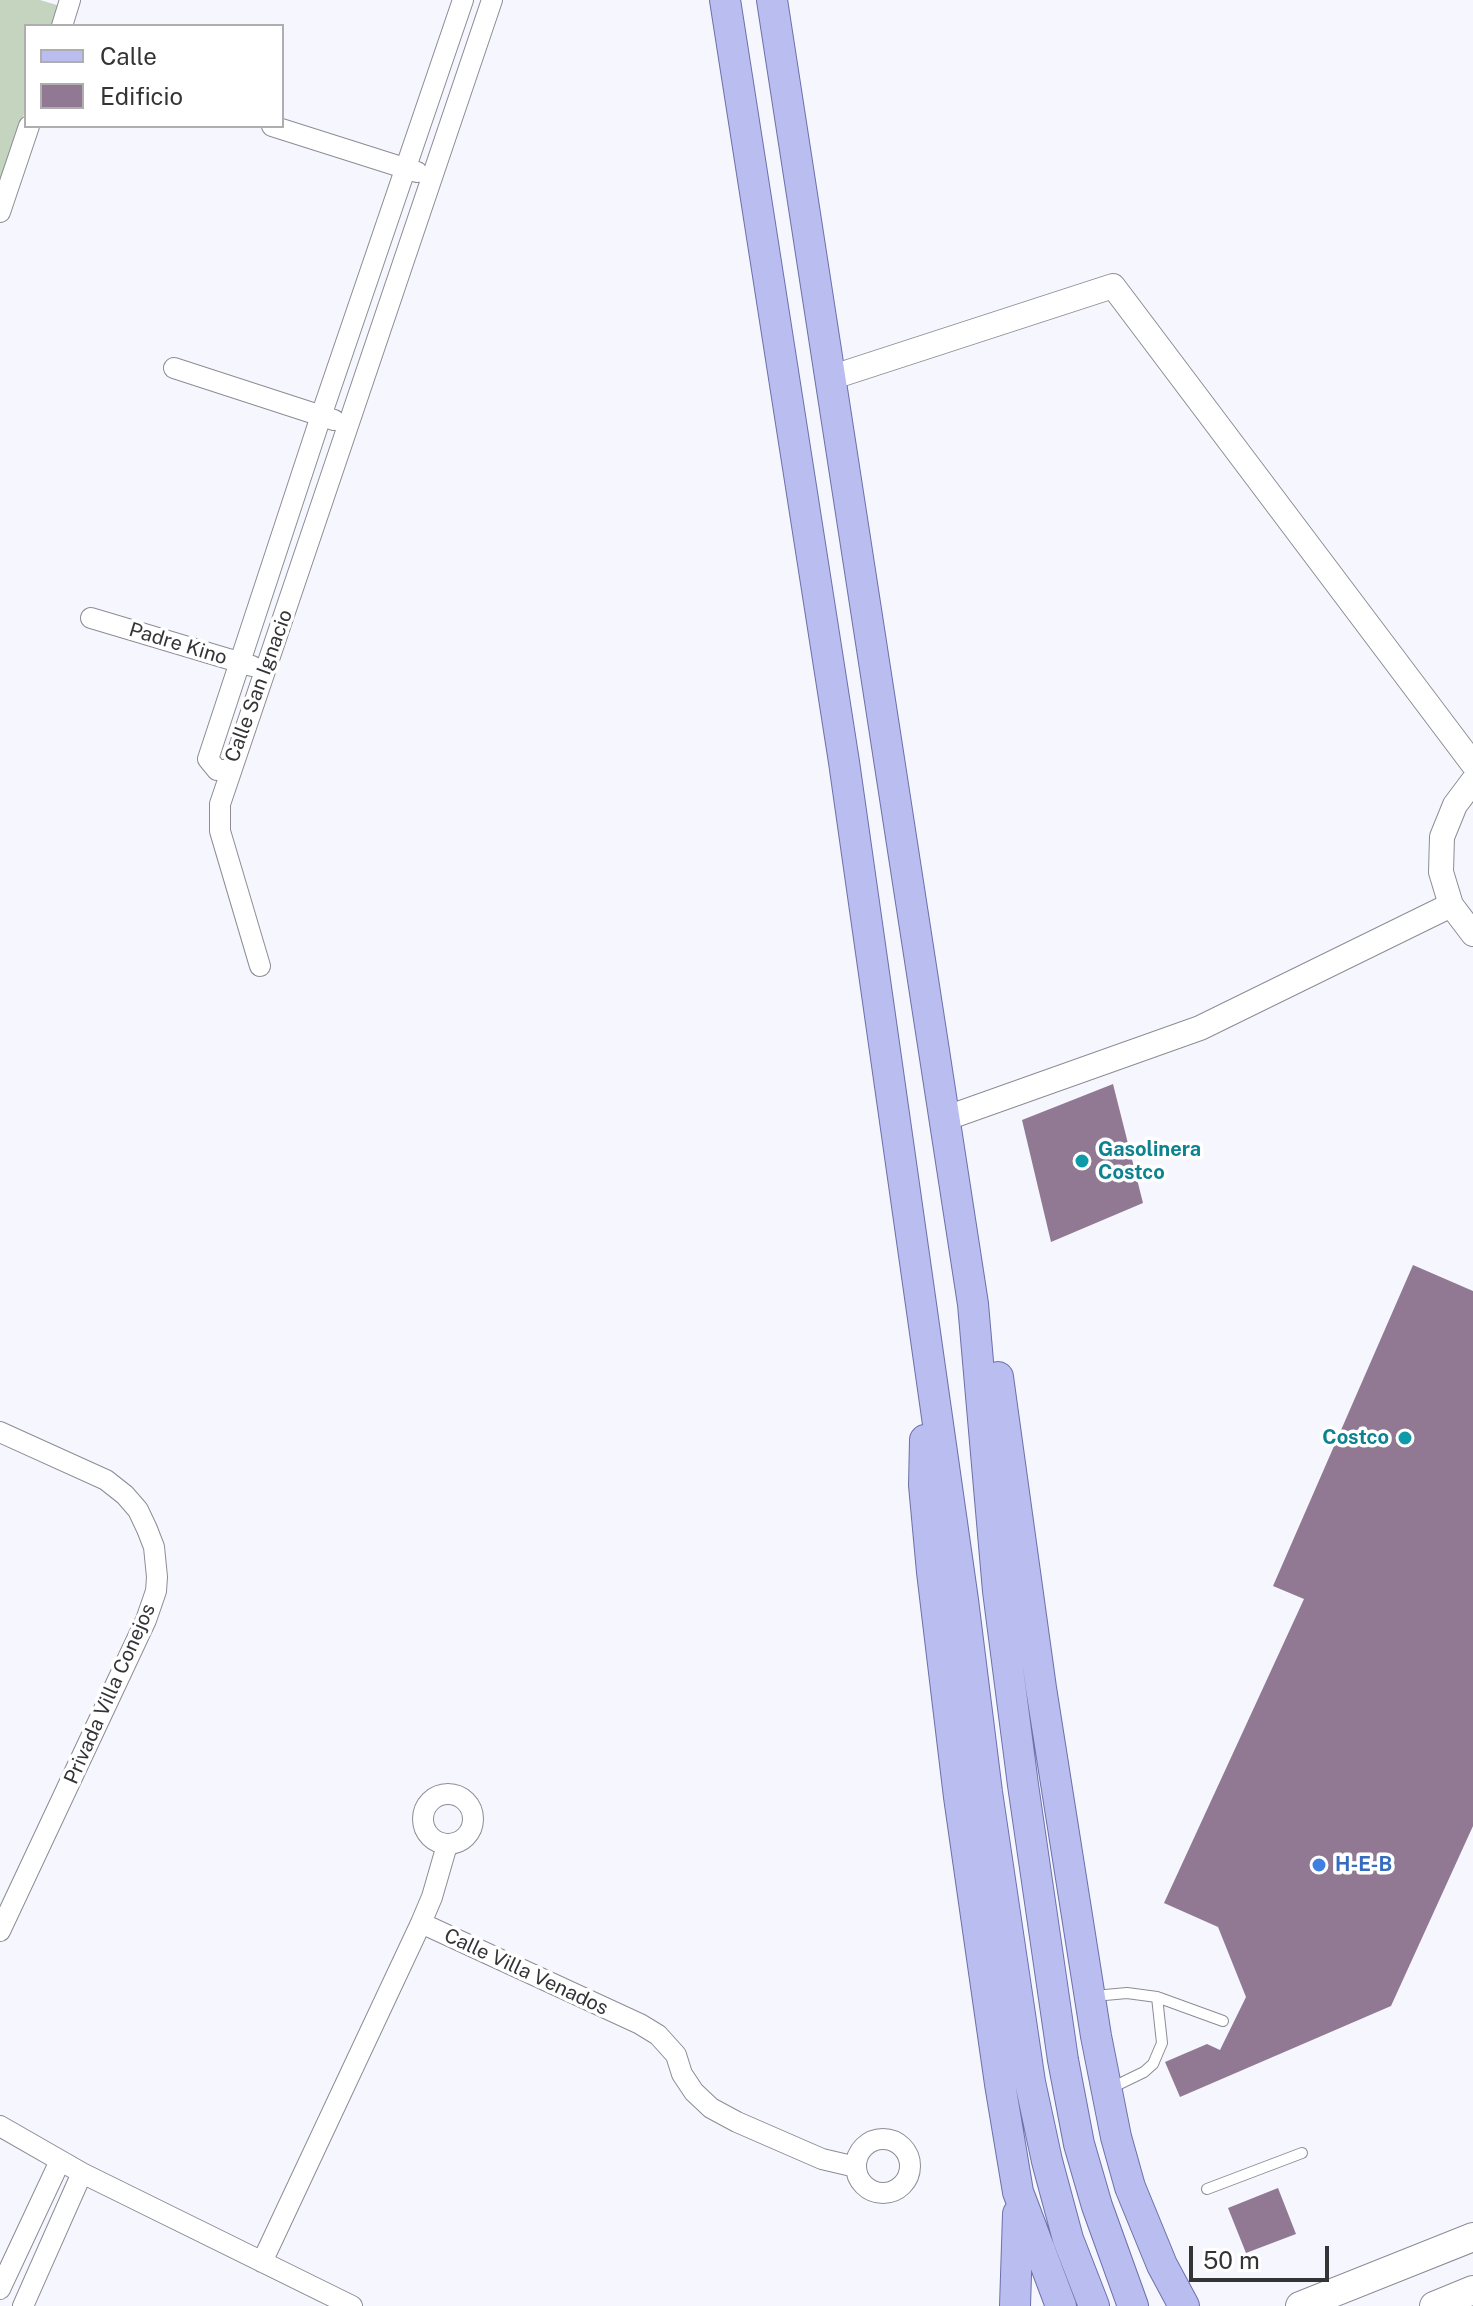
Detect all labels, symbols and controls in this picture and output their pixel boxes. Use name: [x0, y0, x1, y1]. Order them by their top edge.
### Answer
legend: [24, 24, 284, 128]
text: Calle: [100, 42, 157, 70]
text: Edificio: [100, 82, 183, 110]
street label: Calle San Ignacio: [220, 606, 298, 766]
street label: Padre Kino: [126, 618, 230, 670]
place label: Gasolinera Costco: [1098, 1138, 1201, 1185]
marker: Gasolinera Costco: [1073, 1152, 1091, 1170]
place label: Costco: [1322, 1426, 1389, 1450]
marker: Costco: [1396, 1429, 1414, 1447]
street label: Privada Villa Conejos: [59, 1600, 161, 1788]
place label: H-E-B: [1335, 1853, 1392, 1877]
marker: H-E-B: [1310, 1856, 1328, 1874]
street label: Calle Villa Venados: [440, 1923, 612, 2021]
scale bar: [1193, 2230, 1333, 2280]
text: 50 m: [1203, 2246, 1260, 2274]

